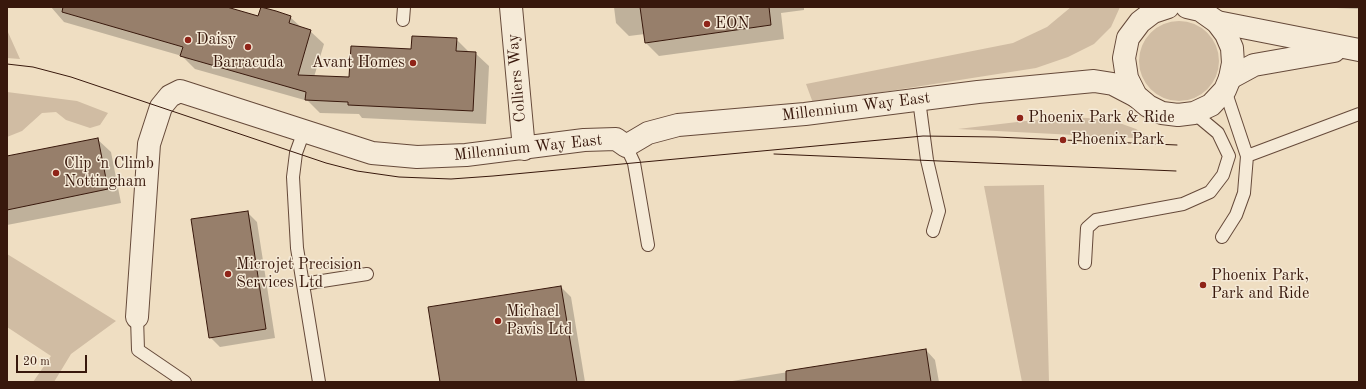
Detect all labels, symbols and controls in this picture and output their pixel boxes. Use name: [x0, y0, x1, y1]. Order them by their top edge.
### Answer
place label: EON: [715, 14, 750, 34]
marker: EON: [702, 19, 712, 29]
place label: Daisy: [196, 30, 236, 50]
street label: Colliers Way: [504, 33, 530, 123]
marker: Daisy: [183, 35, 193, 45]
marker: Barracuda: [243, 42, 253, 52]
place label: Barracuda: [212, 53, 284, 73]
place label: Avant Homes: [312, 53, 405, 73]
marker: Avant Homes: [408, 58, 418, 68]
street label: Millennium Way East: [781, 88, 931, 126]
place label: Phoenix Park & Ride: [1028, 108, 1175, 128]
marker: Phoenix Park & Ride: [1015, 113, 1025, 123]
place label: Phoenix Park: [1071, 130, 1165, 150]
street label: Millennium Way East: [453, 131, 603, 165]
marker: Phoenix Park: [1058, 135, 1068, 145]
place label: Clip ‘n Climb Nottingham: [64, 154, 154, 192]
marker: Clip ‘n Climb Nottingham: [51, 168, 61, 178]
place label: Microjet Precision Services Ltd: [236, 255, 362, 293]
place label: Phoenix Park, Park and Ride: [1211, 266, 1309, 304]
marker: Microjet Precision Services Ltd: [223, 269, 233, 279]
marker: Phoenix Park, Park and Ride: [1198, 280, 1208, 290]
place label: Michael Pavis Ltd: [506, 302, 572, 340]
marker: Michael Pavis Ltd: [493, 316, 503, 326]
scale bar: [18, 347, 89, 373]
text: 20 m: [23, 356, 50, 368]

